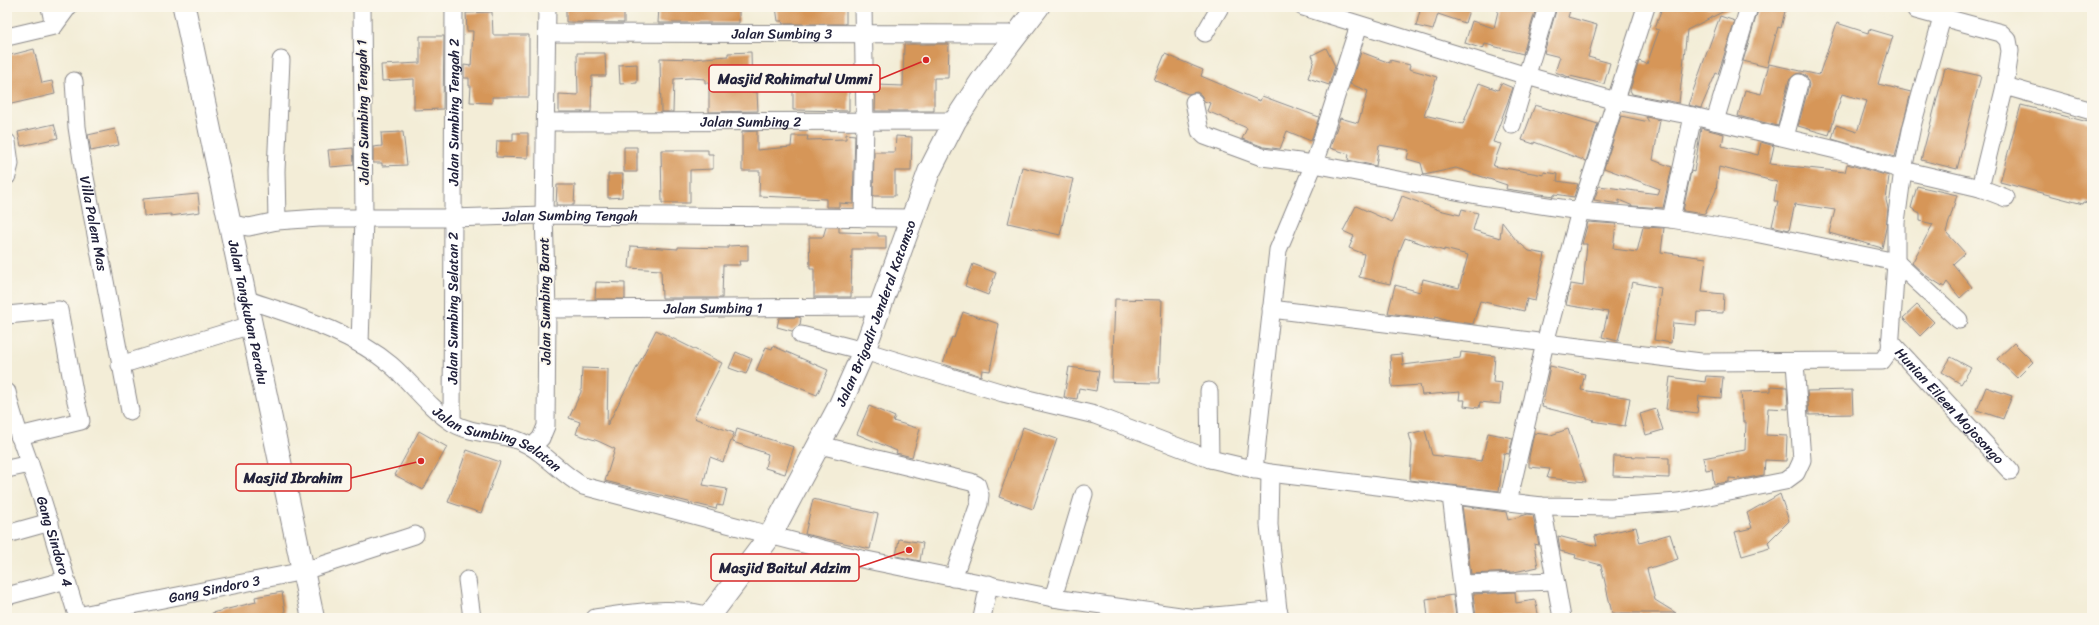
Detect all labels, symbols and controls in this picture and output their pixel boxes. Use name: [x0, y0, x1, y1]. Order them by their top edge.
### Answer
street label: Jalan Sumbing 3: [731, 21, 833, 46]
street label: Jalan Sumbing Tengah 2: [441, 38, 466, 187]
street label: Jalan Sumbing Tengah 1: [349, 39, 377, 186]
callout: Masjid Rohimatul Ummi: [709, 65, 880, 92]
text: Masjid Rohimatul Ummi: [717, 66, 873, 92]
street label: Jalan Sumbing 2: [700, 109, 801, 134]
street label: Villa Palem Mas: [72, 174, 115, 274]
street label: Jalan Sumbing Tengah: [501, 202, 638, 229]
street label: Jalan Brigadir Jenderal Katamso: [828, 216, 923, 411]
street label: Jalan Sumbing Selatan 2: [440, 232, 465, 385]
street label: Jalan Tangkuban Perahu: [221, 237, 276, 387]
street label: Jalan Sumbing Barat: [531, 237, 559, 366]
street label: Jalan Sumbing 1: [663, 295, 762, 321]
street label: Hunian Eileen Mojosongo: [1889, 341, 2011, 470]
street label: Jalan Sumbing Selatan: [426, 399, 568, 479]
callout: Masjid Ibrahim: [236, 464, 351, 491]
text: Masjid Ibrahim: [243, 465, 343, 491]
street label: Gang Sindoro 4: [29, 493, 80, 590]
callout: Masjid Baitul Adzim: [711, 554, 859, 581]
text: Masjid Baitul Adzim: [718, 555, 851, 581]
street label: Gang Sindoro 3: [166, 567, 263, 610]

